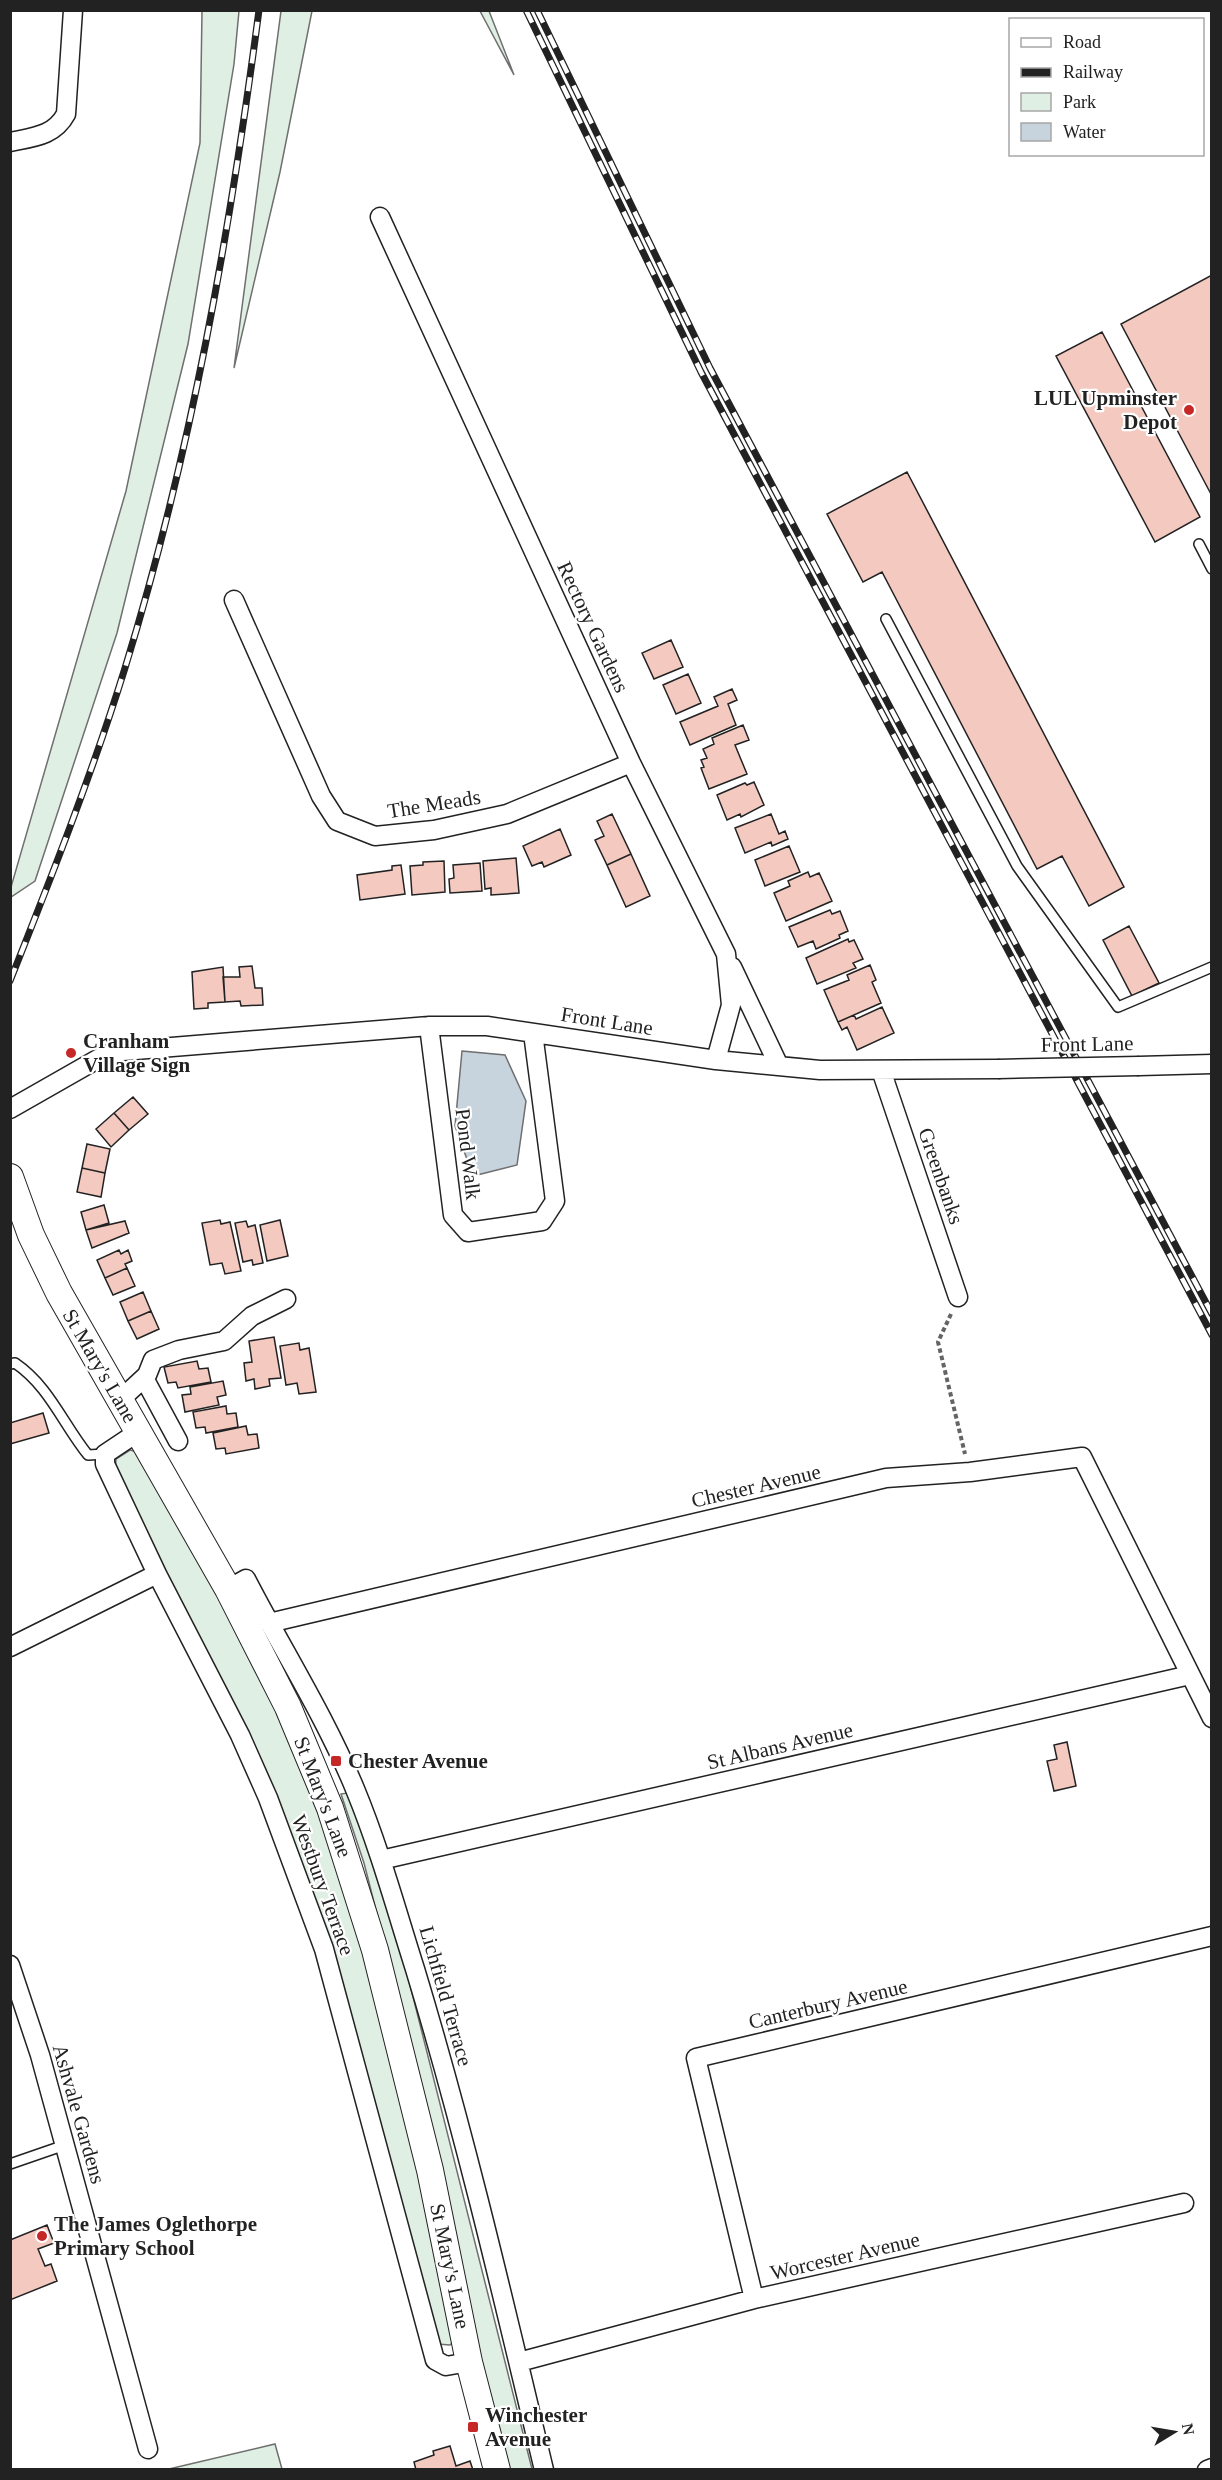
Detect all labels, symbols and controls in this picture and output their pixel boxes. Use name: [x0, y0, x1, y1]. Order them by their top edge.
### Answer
legend: [1009, 18, 1204, 156]
text: Road: [1063, 32, 1101, 52]
text: Railway: [1063, 62, 1123, 82]
text: Park: [1063, 92, 1096, 112]
text: Water: [1063, 122, 1106, 142]
place label: LUL Upminster Depot: [1034, 386, 1177, 434]
marker: LUL Upminster Depot: [1182, 403, 1196, 417]
street label: Rectory Gardens: [552, 558, 634, 696]
street label: The Meads: [386, 785, 482, 823]
street label: Front Lane: [559, 1002, 655, 1040]
place label: Cranham Village Sign: [83, 1029, 190, 1077]
street label: Front Lane: [1040, 1031, 1134, 1057]
marker: Cranham Village Sign: [64, 1046, 78, 1060]
street label: Pond Walk: [450, 1107, 486, 1202]
street label: Greenbanks: [913, 1125, 969, 1227]
street label: St Mary's Lane: [58, 1305, 142, 1427]
street label: Chester Avenue: [689, 1459, 823, 1513]
street label: St Albans Avenue: [705, 1718, 855, 1774]
street label: St Mary's Lane: [289, 1733, 357, 1861]
place label: Chester Avenue: [348, 1749, 488, 1773]
marker: Chester Avenue: [329, 1754, 343, 1768]
street label: Westbury Terrace: [287, 1812, 359, 1958]
street label: Lichfield Terrace: [415, 1923, 477, 2069]
street label: Canterbury Avenue: [746, 1974, 910, 2034]
street label: Ashvale Gardens: [48, 2041, 110, 2187]
street label: St Mary's Lane: [425, 2201, 475, 2331]
place label: The James Oglethorpe Primary School: [54, 2212, 257, 2260]
street label: Worcester Avenue: [768, 2227, 922, 2285]
marker: The James Oglethorpe Primary School: [35, 2229, 49, 2243]
north arrow: [1144, 2402, 1204, 2462]
place label: Winchester Avenue: [485, 2403, 587, 2451]
marker: Winchester Avenue: [466, 2420, 480, 2434]
text: N: [1179, 2422, 1198, 2437]

